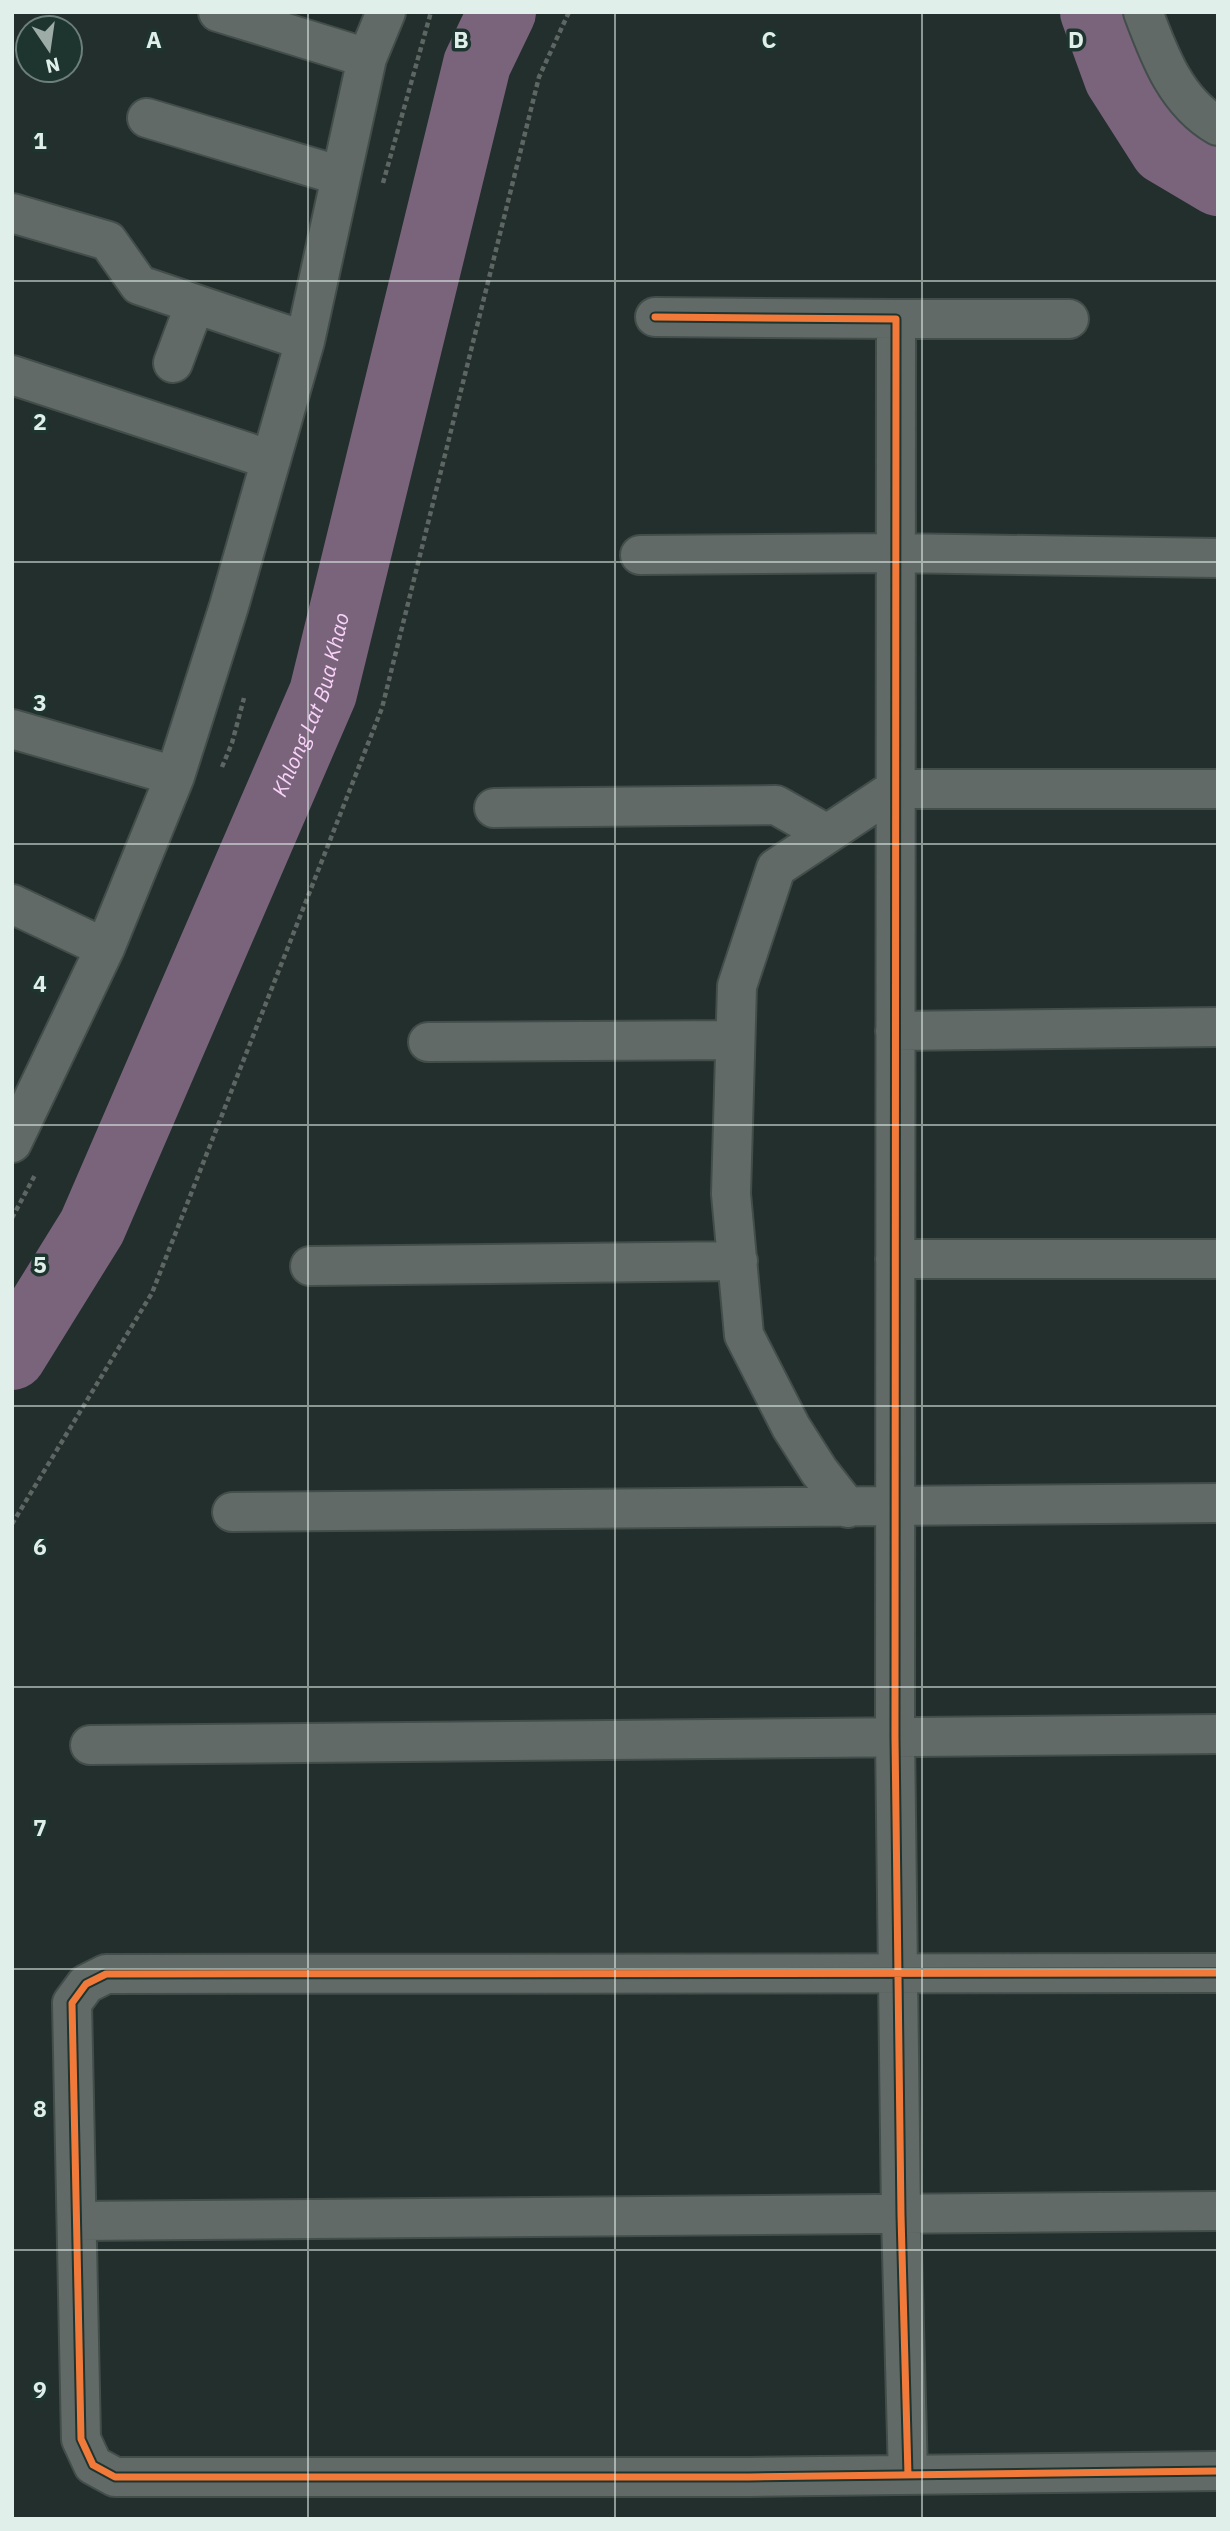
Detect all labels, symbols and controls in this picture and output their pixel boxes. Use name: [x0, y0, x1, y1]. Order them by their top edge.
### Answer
north arrow: [14, 14, 84, 84]
text: A: [146, 24, 162, 54]
text: B: [453, 24, 469, 54]
text: C: [762, 24, 777, 54]
text: D: [1068, 24, 1084, 54]
text: N: [43, 52, 62, 79]
text: 1: [33, 125, 47, 155]
text: 2: [33, 406, 47, 436]
water label: Khlong Lat Bua Khao: [265, 609, 355, 801]
text: 3: [33, 687, 47, 717]
text: 4: [33, 968, 47, 998]
text: 5: [33, 1249, 47, 1279]
text: 6: [33, 1531, 47, 1561]
text: 7: [33, 1812, 47, 1842]
text: 8: [33, 2093, 47, 2123]
text: 9: [33, 2374, 47, 2404]

